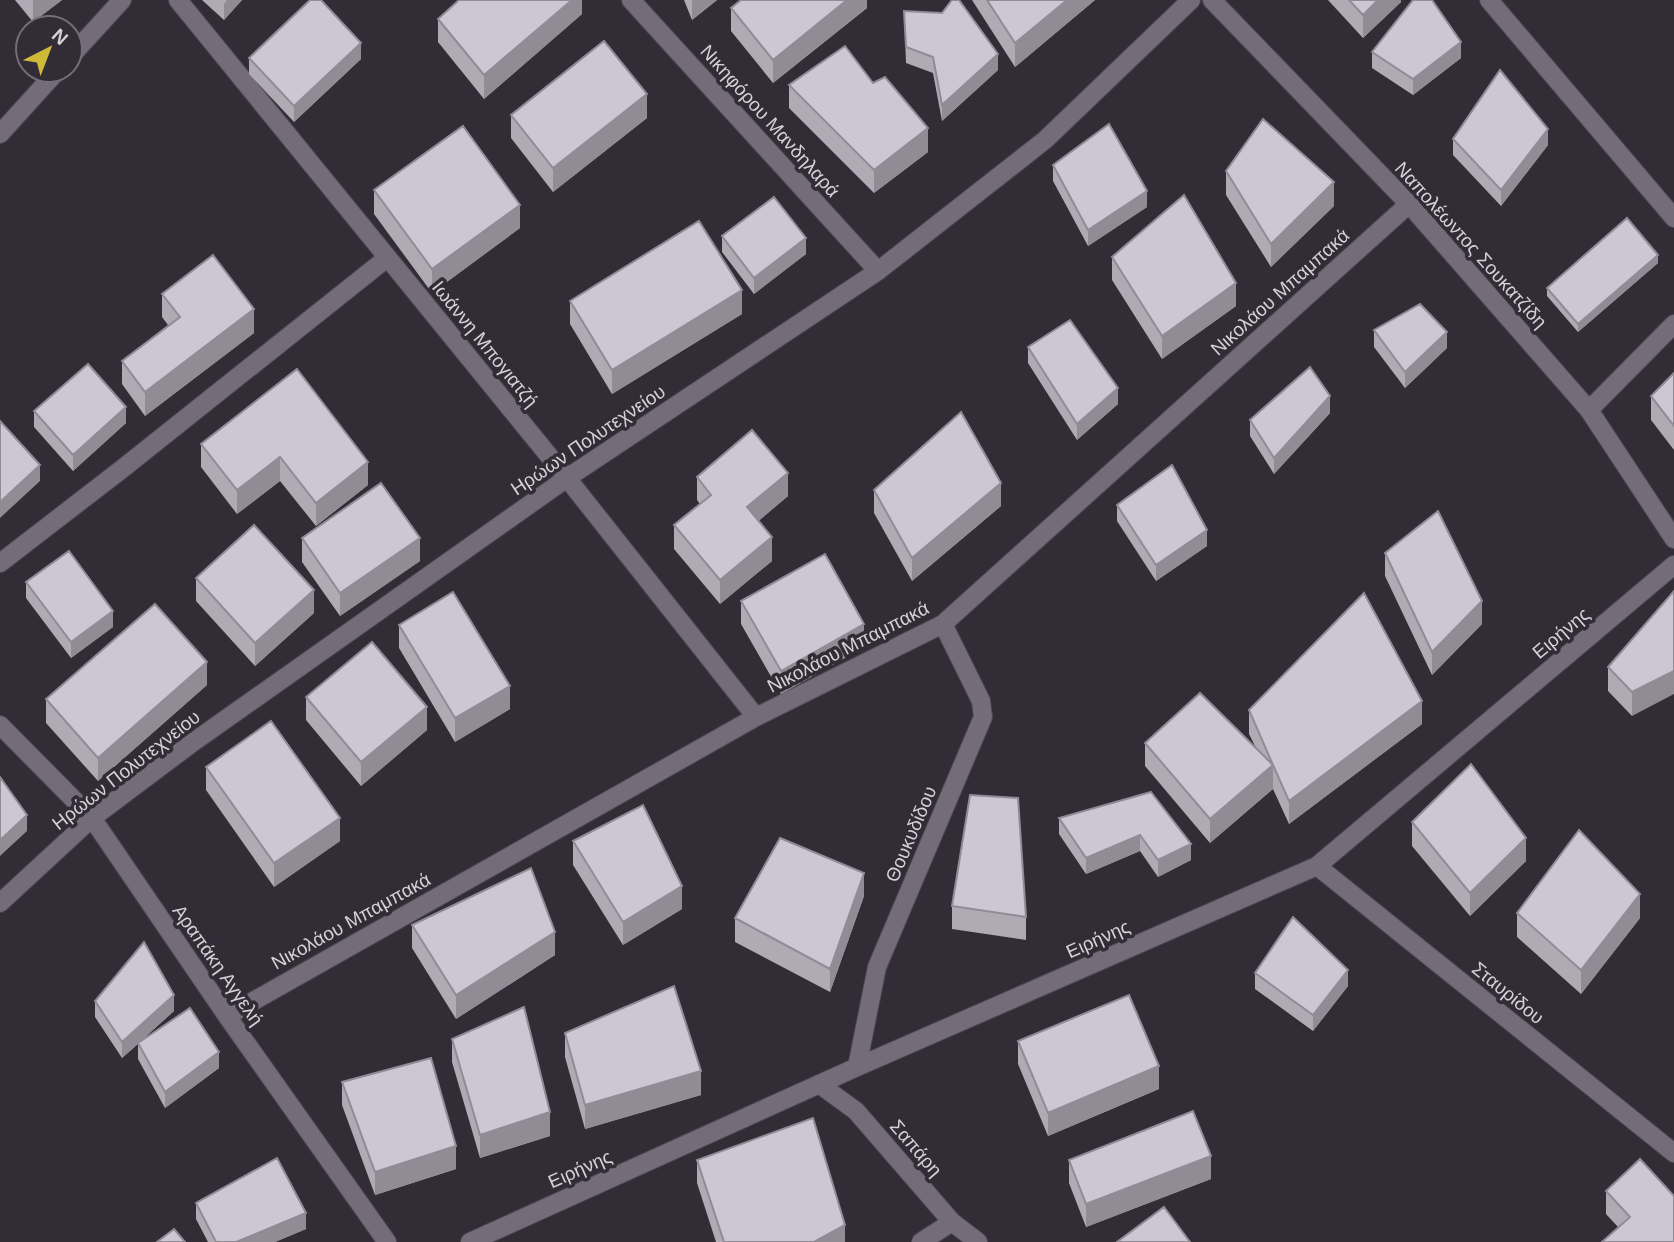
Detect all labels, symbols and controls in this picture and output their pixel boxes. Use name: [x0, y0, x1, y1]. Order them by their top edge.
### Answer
north arrow: [14, 14, 84, 84]
text: N: [48, 24, 72, 49]
street label: Νικηφόρου Μανδηλαρά: [696, 41, 844, 201]
street label: Ναπολέωντος Σουκατζίδη: [1391, 158, 1551, 332]
street label: Νικολάου Μπαμπακά: [1207, 224, 1353, 360]
street label: Ιωάννη Μπογιατζή: [428, 277, 542, 411]
street label: Ηρώων Πολυτεχνείου: [507, 381, 669, 499]
street label: Νικολάου Μπαμπακά: [764, 597, 932, 697]
street label: Ειρήνης: [1528, 603, 1594, 663]
street label: Ηρώων Πολυτεχνείου: [48, 706, 204, 834]
street label: Θουκυδίδου: [881, 783, 941, 885]
street label: Νικολάου Μπαμπακά: [268, 869, 434, 973]
street label: Αραπάκη Αγγελή: [169, 901, 267, 1029]
street label: Ειρήνης: [1063, 916, 1133, 962]
street label: Σταυρίδου: [1468, 958, 1548, 1028]
street label: Σαπάρη: [886, 1115, 946, 1181]
street label: Ειρήνης: [545, 1146, 615, 1192]

